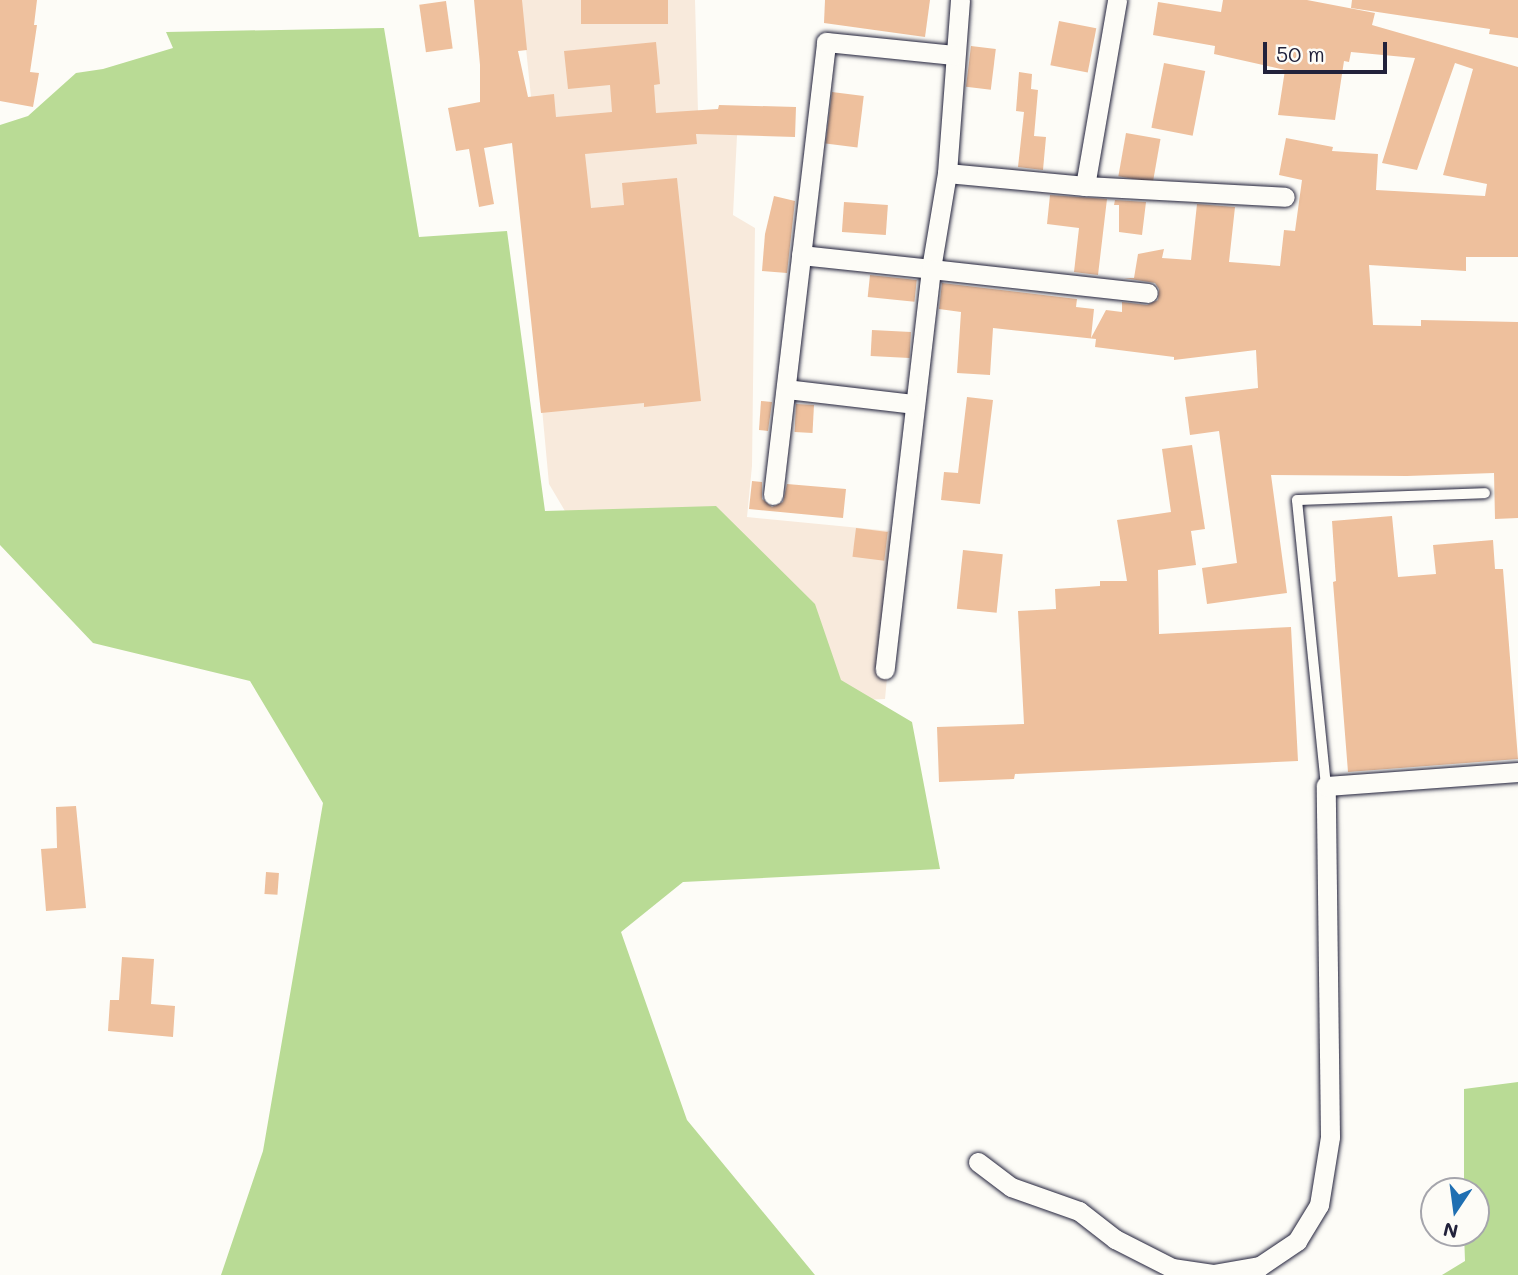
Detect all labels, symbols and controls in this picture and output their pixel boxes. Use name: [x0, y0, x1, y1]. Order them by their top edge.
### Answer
scale bar: [1266, 28, 1390, 72]
text: 50 m: [1276, 40, 1325, 67]
north arrow: [1420, 1177, 1490, 1247]
text: N: [1441, 1217, 1460, 1245]

